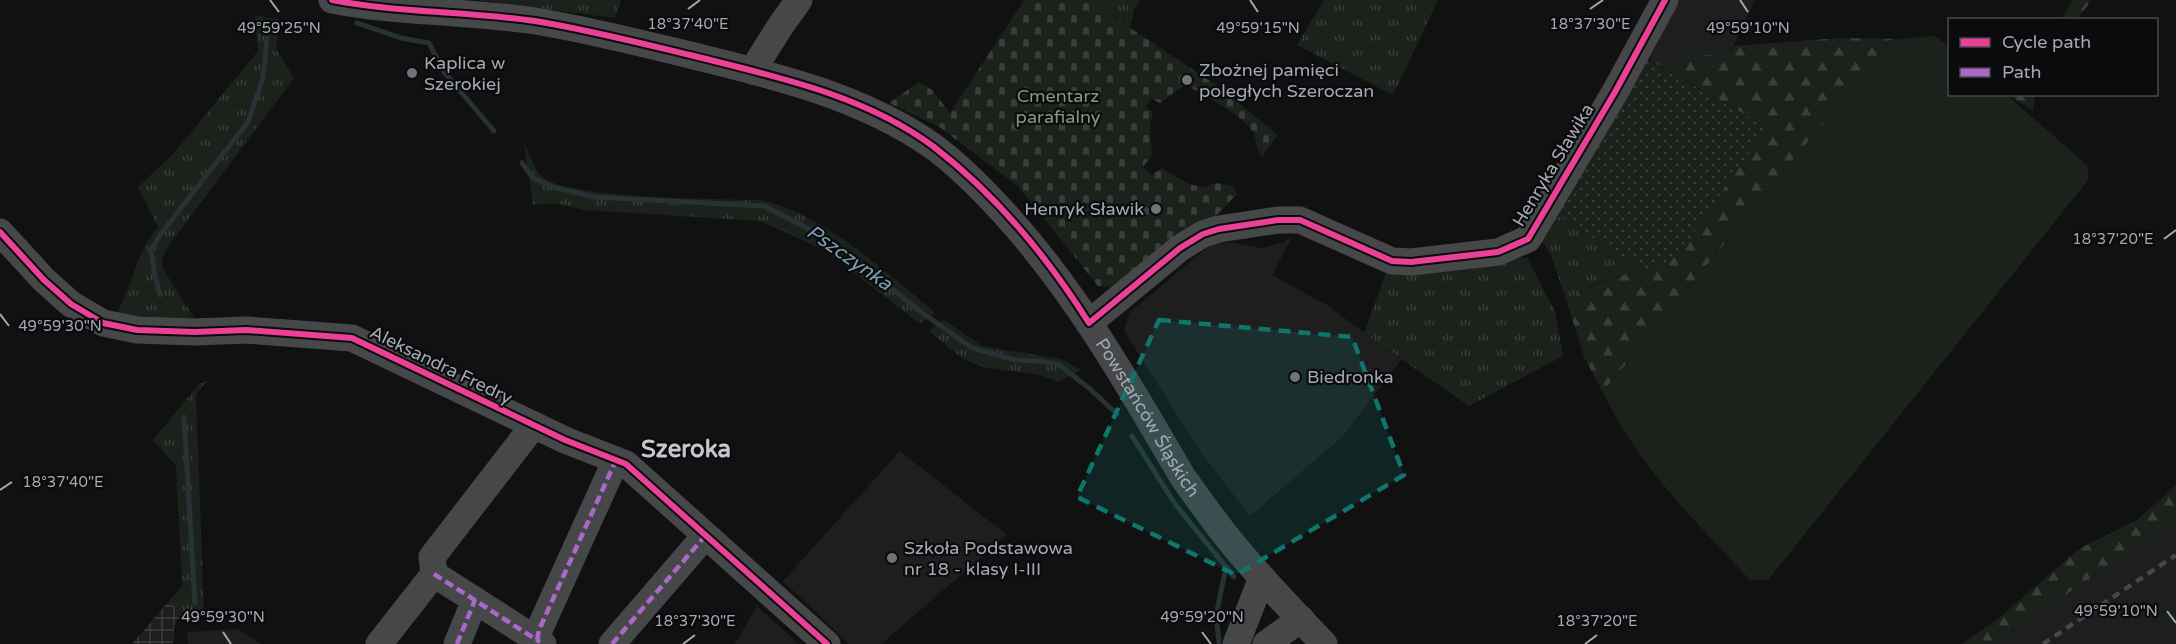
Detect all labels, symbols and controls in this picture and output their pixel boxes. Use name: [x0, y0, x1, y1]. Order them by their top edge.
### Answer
text: 18°37'40"E: [647, 15, 729, 33]
text: 18°37'30"E: [1549, 15, 1631, 33]
legend: [1948, 18, 2158, 96]
text: 49°59'25"N: [237, 19, 321, 37]
text: 49°59'15"N: [1216, 19, 1300, 37]
text: 49°59'10"N: [1706, 19, 1790, 37]
text: Cycle path: [2002, 31, 2091, 53]
place label: Kaplica w Szerokiej: [424, 52, 505, 95]
place label: Zbożnej pamięci poległych Szeroczan: [1199, 59, 1374, 102]
text: Path: [2002, 61, 2041, 83]
marker: Kaplica w Szerokiej: [405, 66, 419, 80]
marker: Zbożnej pamięci poległych Szeroczan: [1180, 73, 1194, 87]
park label: Cmentarz parafialny: [1016, 85, 1101, 128]
street label: Henryka Sławika: [1508, 99, 1598, 231]
place label: Henryk Sławik: [1024, 198, 1144, 220]
marker: Henryk Sławik: [1149, 202, 1163, 216]
water label: Pszczynka: [802, 220, 897, 296]
text: 18°37'20"E: [2072, 230, 2154, 248]
text: 49°59'30"N: [18, 317, 102, 335]
street label: Aleksandra Fredry: [366, 321, 516, 409]
street label: Powstańców Śląskich: [1091, 334, 1204, 501]
place label: Biedronka: [1307, 366, 1394, 388]
marker: Biedronka: [1288, 370, 1302, 384]
district label: Szeroka: [641, 435, 731, 464]
text: 18°37'40"E: [22, 473, 104, 491]
place label: Szkoła Podstawowa nr 18 - klasy I-III: [904, 537, 1073, 580]
marker: Szkoła Podstawowa nr 18 - klasy I-III: [885, 551, 899, 565]
text: 49°59'10"N: [2074, 602, 2158, 620]
text: 49°59'30"N: [181, 608, 265, 626]
text: 49°59'20"N: [1160, 608, 1244, 626]
text: 18°37'30"E: [654, 612, 736, 630]
text: 18°37'20"E: [1556, 612, 1638, 630]

